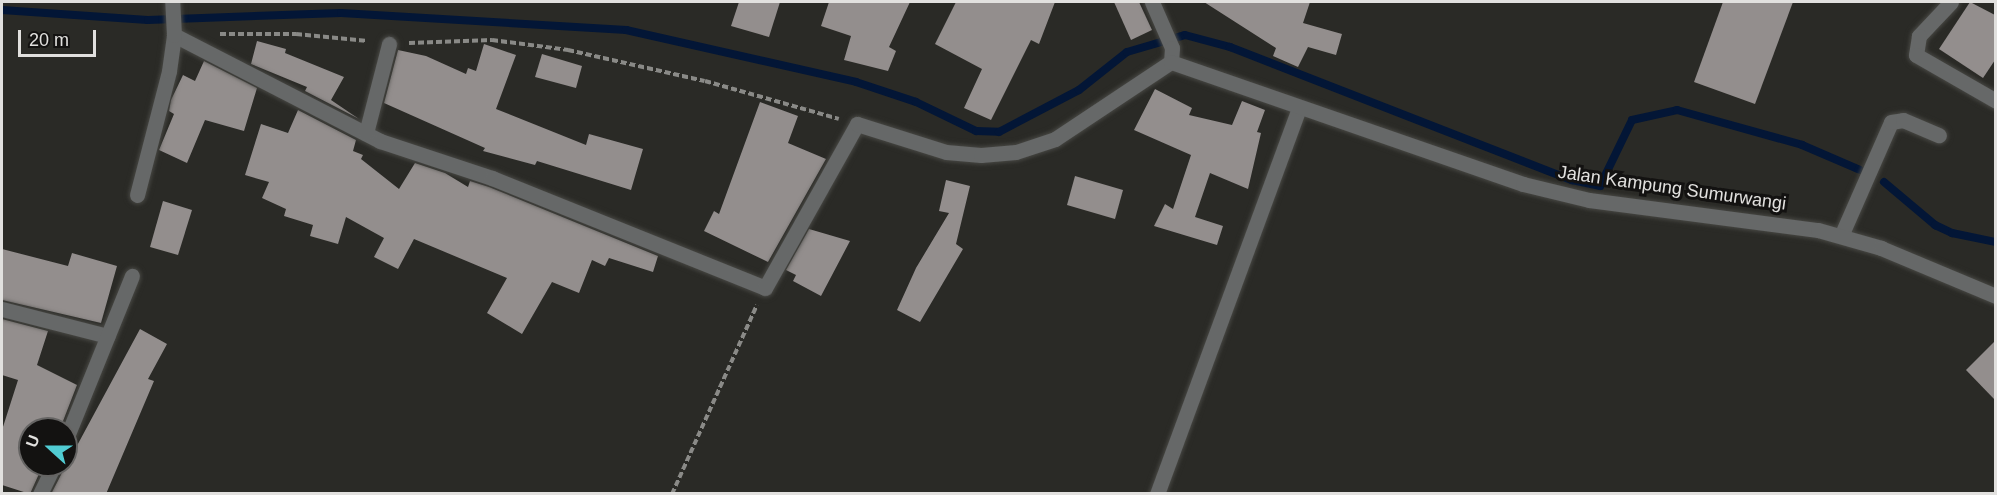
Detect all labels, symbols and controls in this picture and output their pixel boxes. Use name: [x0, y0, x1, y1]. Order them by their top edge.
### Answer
scale bar: [21, 18, 99, 56]
text: 20 m: [29, 30, 69, 50]
street label: Jalan Kampung Sumurwangi: [1557, 161, 1787, 215]
north arrow: [18, 417, 78, 477]
text: U: [23, 433, 43, 450]

